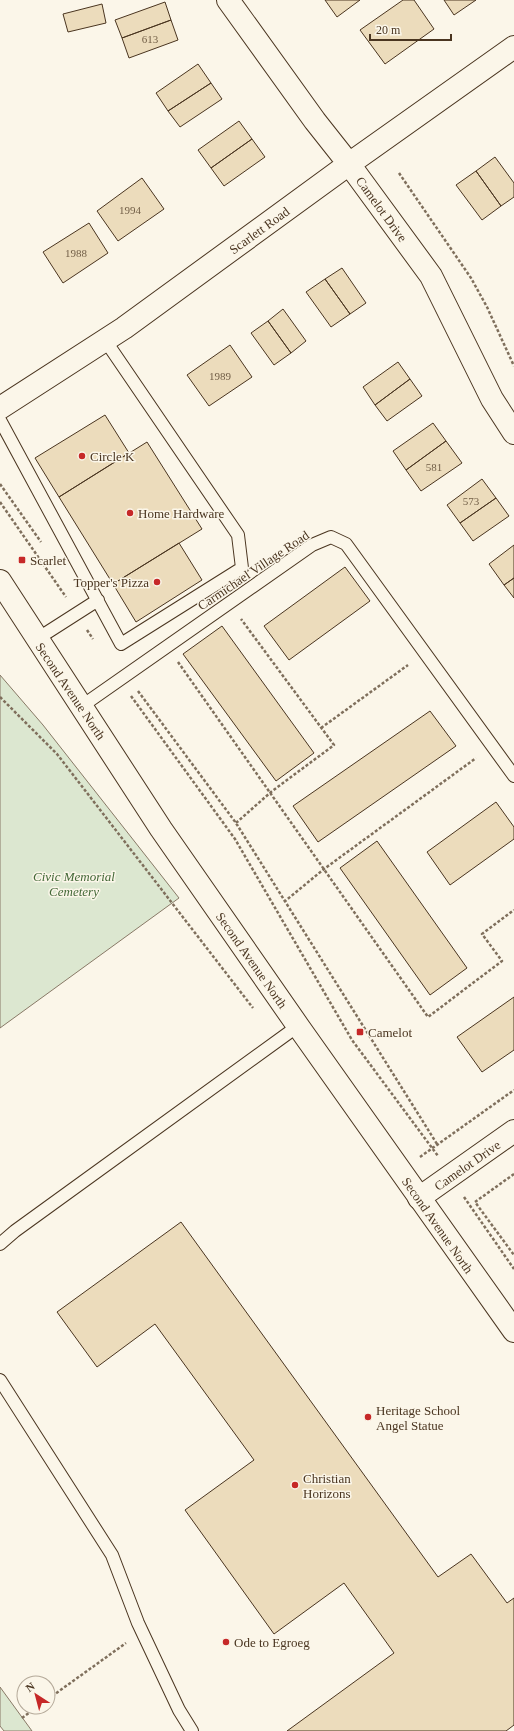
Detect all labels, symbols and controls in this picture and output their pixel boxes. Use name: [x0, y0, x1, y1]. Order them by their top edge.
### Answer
scale bar: [370, 16, 451, 42]
text: 20 m: [376, 23, 401, 37]
house number: 613: [142, 33, 159, 45]
street label: Camelot Drive: [353, 174, 410, 245]
street label: Scarlett Road: [226, 203, 293, 257]
house number: 1994: [119, 204, 142, 216]
house number: 1988: [65, 247, 88, 259]
house number: 1989: [209, 370, 232, 382]
place label: Circle K: [90, 449, 135, 464]
marker: Circle K: [77, 451, 87, 461]
house number: 581: [426, 461, 442, 473]
house number: 573: [463, 495, 480, 507]
place label: Home Hardware: [138, 506, 224, 521]
marker: Home Hardware: [125, 508, 135, 518]
street label: Carmichael Village Road: [195, 527, 312, 613]
place label: Scarlet: [30, 553, 66, 568]
marker: Scarlet: [17, 555, 27, 565]
place label: Topper's Pizza: [74, 575, 149, 590]
marker: Topper's Pizza: [152, 577, 162, 587]
street label: Second Avenue North: [33, 640, 109, 743]
park label: Civic Memorial Cemetery: [33, 869, 115, 899]
street label: Second Avenue North: [213, 909, 291, 1012]
place label: Camelot: [368, 1025, 412, 1040]
marker: Camelot: [355, 1027, 365, 1037]
street label: Camelot Drive: [431, 1137, 503, 1194]
street label: Second Avenue North: [399, 1174, 477, 1277]
place label: Heritage School Angel Statue: [376, 1403, 461, 1433]
marker: Heritage School Angel Statue: [363, 1412, 373, 1422]
place label: Christian Horizons: [303, 1471, 351, 1501]
marker: Christian Horizons: [290, 1480, 300, 1490]
place label: Ode to Egroeg: [234, 1635, 310, 1650]
marker: Ode to Egroeg: [221, 1637, 231, 1647]
north arrow: [16, 1675, 56, 1715]
text: N: [23, 1680, 37, 1694]

